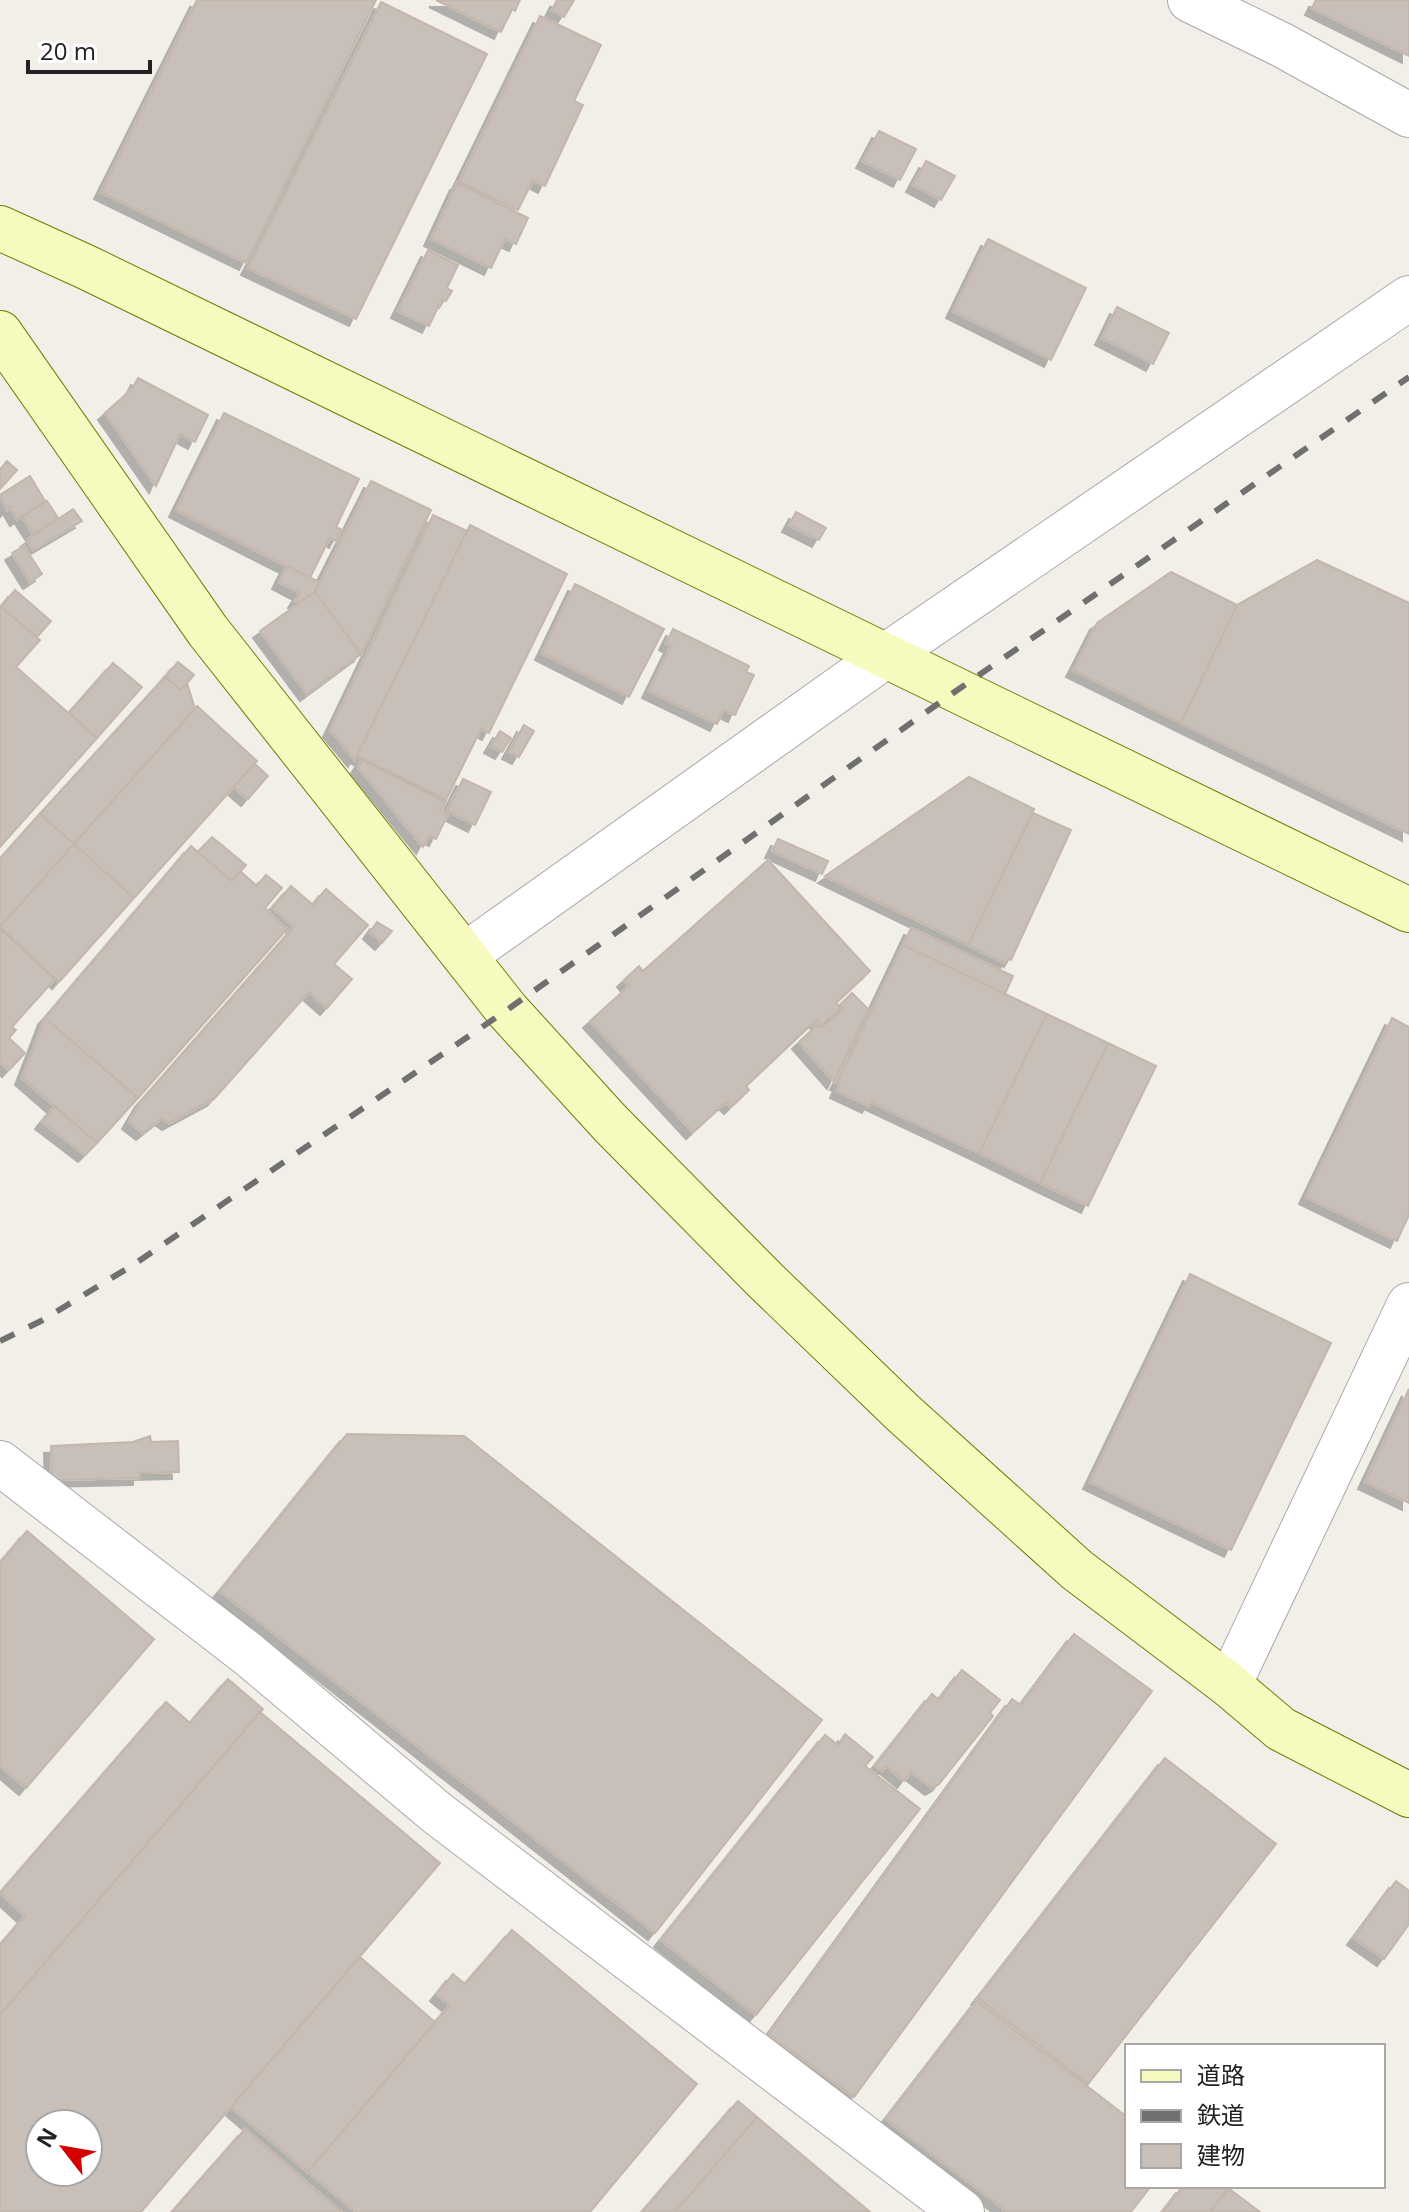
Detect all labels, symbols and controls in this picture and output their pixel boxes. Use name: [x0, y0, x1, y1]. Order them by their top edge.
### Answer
scale bar: [28, 24, 150, 74]
text: 20 m: [40, 34, 96, 67]
legend: [1125, 2044, 1385, 2188]
text: 道路: [1197, 2058, 1245, 2091]
text: 鉄道: [1197, 2098, 1245, 2131]
north arrow: [24, 2108, 104, 2188]
text: N: [29, 2122, 63, 2153]
text: 建物: [1197, 2138, 1245, 2171]

